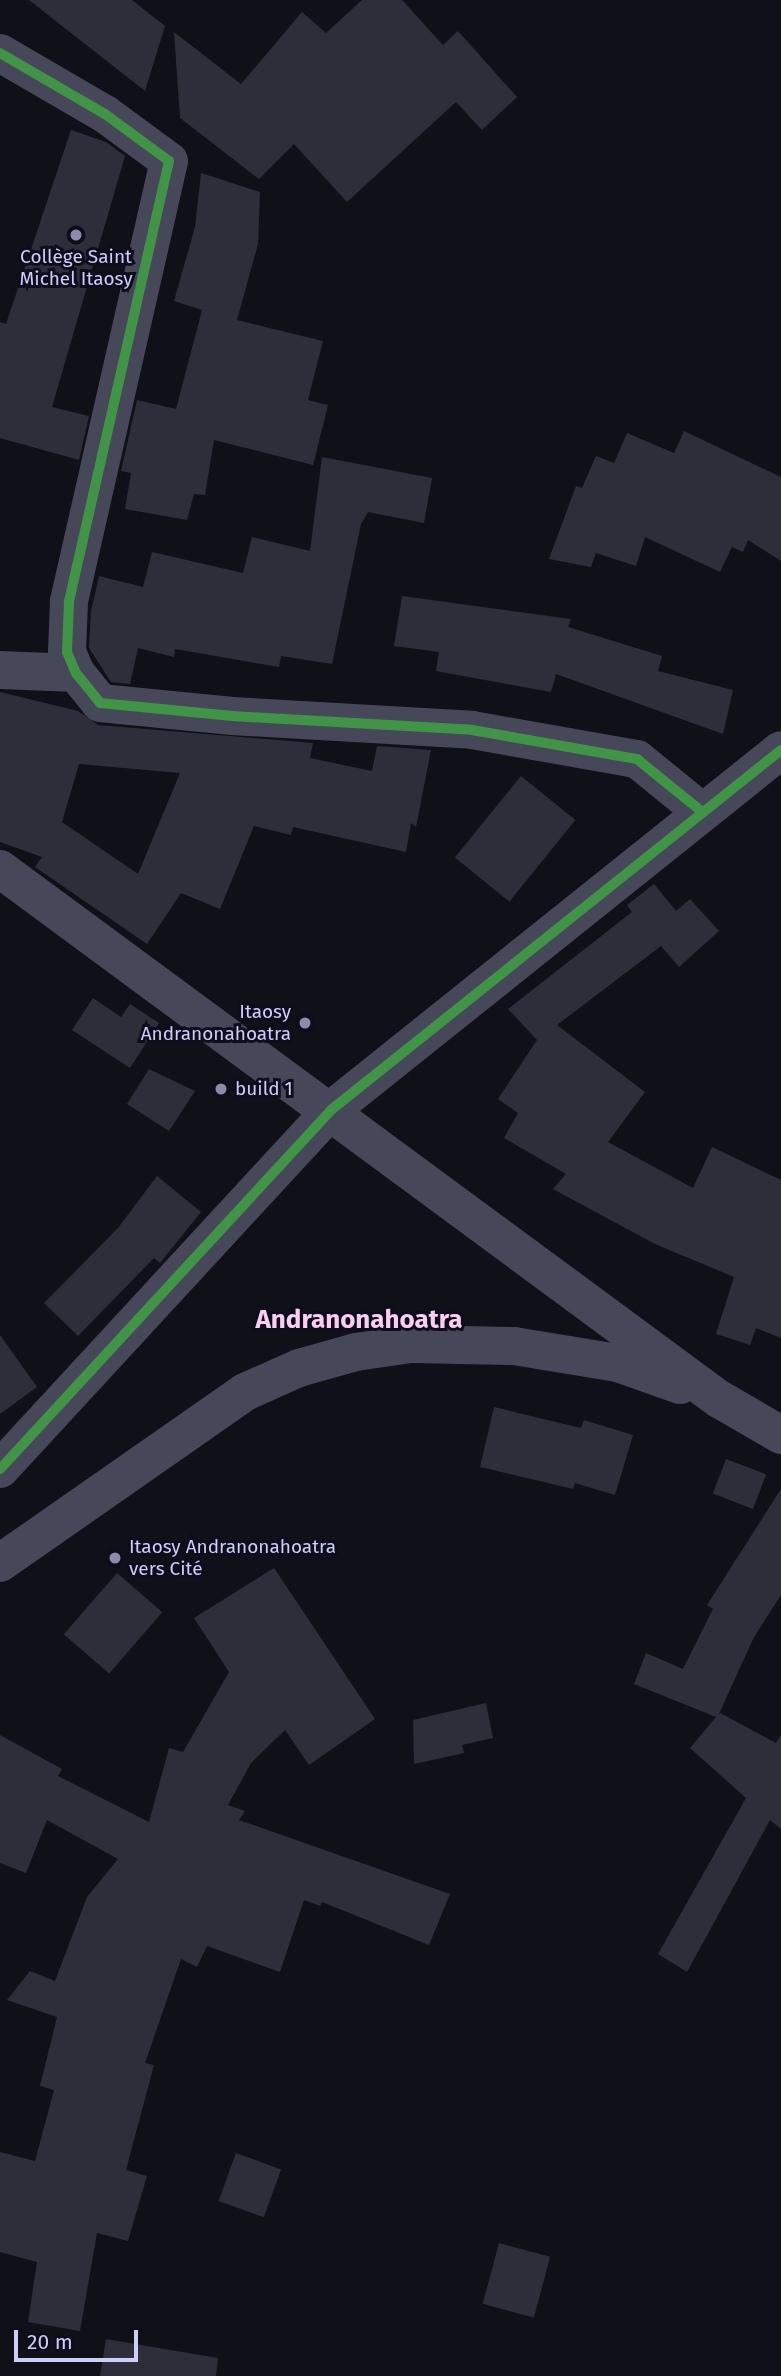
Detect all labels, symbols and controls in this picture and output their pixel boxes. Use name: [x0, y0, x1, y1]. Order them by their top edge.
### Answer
marker: Collège Saint Michel Itaosy: [68, 227, 84, 243]
place label: Collège Saint Michel Itaosy: [20, 246, 132, 290]
place label: Itaosy Andranonahoatra: [141, 1001, 291, 1045]
marker: Itaosy Andranonahoatra: [297, 1015, 313, 1031]
place label: build 1: [235, 1078, 293, 1100]
marker: build 1: [213, 1081, 229, 1097]
district label: Andranonahoatra: [255, 1304, 463, 1336]
place label: Itaosy Andranonahoatra vers Cité: [129, 1536, 336, 1580]
marker: Itaosy Andranonahoatra vers Cité: [107, 1550, 123, 1566]
scale bar: [18, 2316, 142, 2360]
text: 20 m: [27, 2329, 73, 2355]

